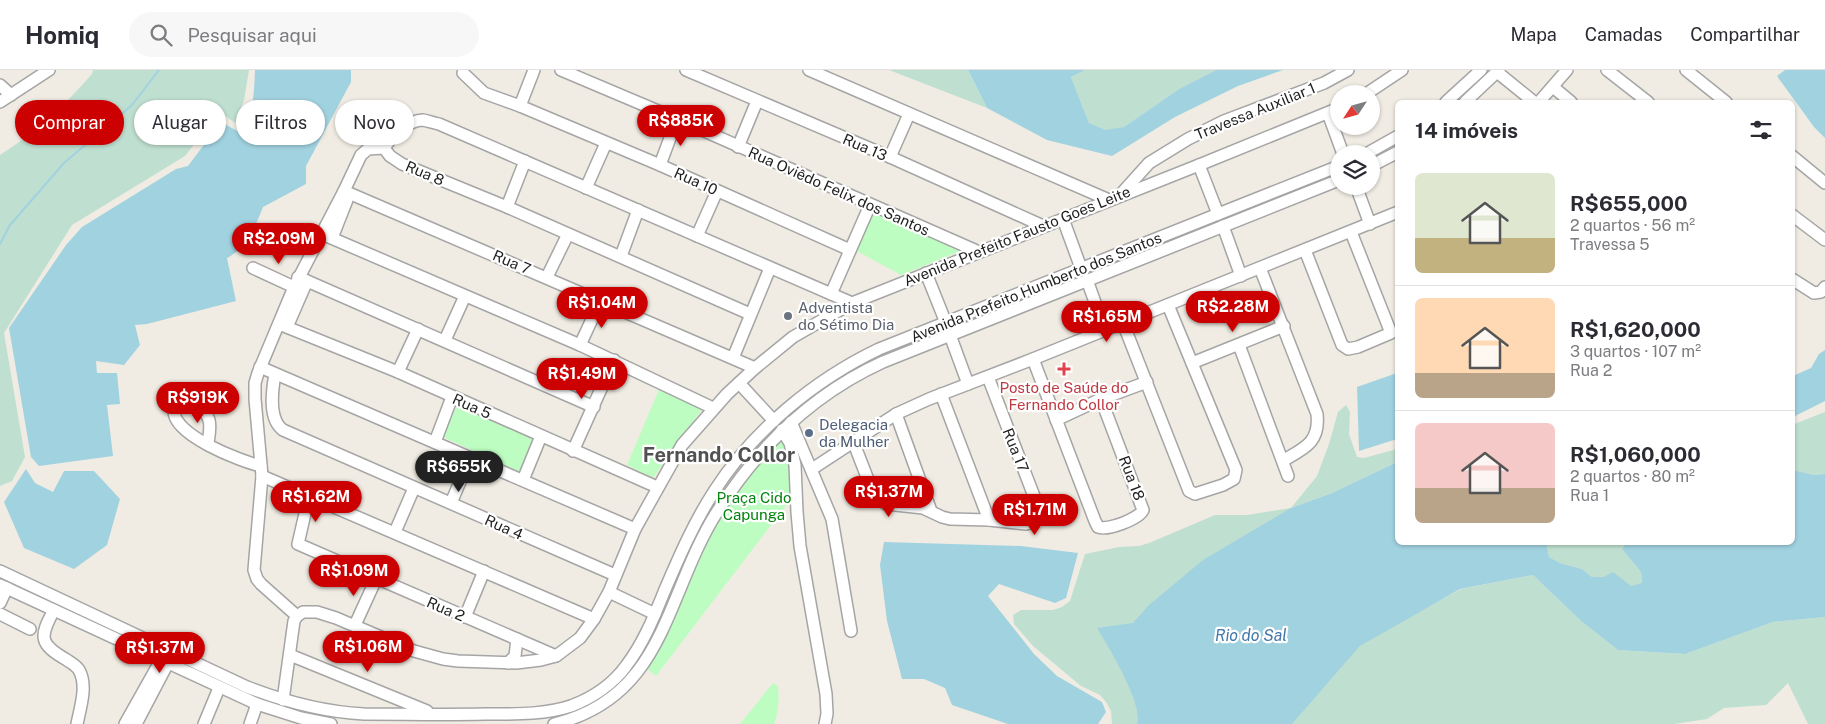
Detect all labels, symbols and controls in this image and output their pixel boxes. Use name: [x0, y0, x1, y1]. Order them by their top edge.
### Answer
search box: [129, 12, 479, 57]
text: Homiq: [25, 21, 99, 49]
icon: search: [147, 21, 175, 49]
text: Pesquisar aqui: [187, 24, 317, 46]
text: Mapa: [1510, 24, 1557, 45]
text: Camadas: [1585, 24, 1662, 45]
text: Compartilhar: [1690, 24, 1800, 45]
street label: Travessa Auxiliar 1: [1192, 79, 1318, 143]
north arrow: [1330, 85, 1380, 135]
map controls: [1330, 85, 1380, 195]
chip: Comprar: [15, 100, 124, 145]
chip: Alugar: [134, 100, 226, 145]
chip: Filtros: [236, 100, 325, 145]
chip: Novo: [335, 100, 414, 145]
pin: R$885K: [640, 104, 722, 147]
text: R$885K: [648, 111, 714, 130]
icon: filters: [1747, 116, 1775, 144]
text: 14 imóveis: [1415, 118, 1518, 143]
street label: Rua 13: [840, 130, 890, 164]
street label: Rua Oviêdo Felix dos Santos: [746, 143, 932, 239]
button: layers: [1330, 145, 1380, 195]
street label: Rua 8: [403, 157, 447, 189]
street label: Rua 10: [672, 164, 720, 198]
street label: Avenida Prefeito Fausto Goes Leite: [901, 183, 1133, 289]
text: R$655,000: [1570, 191, 1687, 216]
icon: home: [1455, 193, 1515, 253]
text: 2 quartos · 56 m²: [1570, 216, 1695, 235]
pin: R$2.09M: [233, 222, 325, 265]
text: R$2.09M: [243, 229, 315, 248]
street label: Avenida Prefeito Humberto dos Santos: [908, 229, 1164, 345]
text: Travessa 5: [1570, 235, 1650, 254]
street label: Rua 7: [490, 246, 534, 278]
pin: R$1.04M: [556, 286, 648, 329]
pin: R$2.28M: [1187, 290, 1279, 333]
text: R$1.04M: [568, 293, 636, 312]
text: R$2.28M: [1197, 297, 1269, 316]
place label: Adventista do Sétimo Dia: [798, 299, 894, 333]
pin: R$1.65M: [1061, 300, 1153, 343]
text: R$1.65M: [1072, 307, 1142, 326]
marker: Adventista do Sétimo Dia: [782, 310, 794, 322]
text: R$1,620,000: [1570, 317, 1701, 342]
icon: home: [1455, 318, 1515, 378]
text: 3 quartos · 107 m²: [1570, 342, 1701, 361]
pin: R$1.49M: [536, 358, 628, 400]
text: Rua 2: [1570, 361, 1612, 380]
marker: Posto de Saúde do Fernando Collor: [1057, 362, 1071, 376]
text: R$1.49M: [548, 364, 616, 383]
place label: Posto de Saúde do Fernando Collor: [1000, 379, 1128, 413]
pin: R$919K: [157, 382, 239, 424]
text: R$919K: [167, 388, 229, 407]
street label: Rua 5: [450, 390, 494, 422]
place label: Delegacia da Mulher: [819, 416, 890, 450]
street label: Rua 17: [1000, 426, 1032, 474]
marker: Delegacia da Mulher: [803, 427, 815, 439]
text: R$1,060,000: [1570, 442, 1701, 467]
district label: Fernando Collor: [643, 443, 795, 467]
icon: home: [1455, 443, 1515, 503]
pin: R$655K: [418, 450, 500, 493]
street label: Rua 18: [1116, 453, 1148, 503]
text: R$655K: [426, 457, 492, 476]
text: 2 quartos · 80 m²: [1570, 467, 1695, 486]
pin: R$1.37M: [843, 476, 935, 518]
pin: R$1.62M: [270, 480, 362, 523]
text: R$1.37M: [855, 482, 923, 501]
text: Rua 1: [1570, 486, 1609, 505]
text: R$1.62M: [282, 487, 350, 506]
park label: Praça Cido Capunga: [717, 489, 791, 523]
pin: R$1.71M: [989, 494, 1081, 536]
text: R$1.71M: [1003, 500, 1067, 519]
street label: Rua 4: [482, 511, 526, 543]
pin: R$1.09M: [308, 554, 400, 597]
text: R$1.09M: [320, 561, 388, 580]
street label: Rua 2: [424, 593, 468, 625]
water label: Rio do Sal: [1215, 626, 1287, 645]
pin: R$1.06M: [322, 630, 414, 673]
pin: R$1.37M: [114, 632, 206, 674]
text: R$1.06M: [334, 637, 402, 656]
text: R$1.37M: [126, 638, 194, 657]

